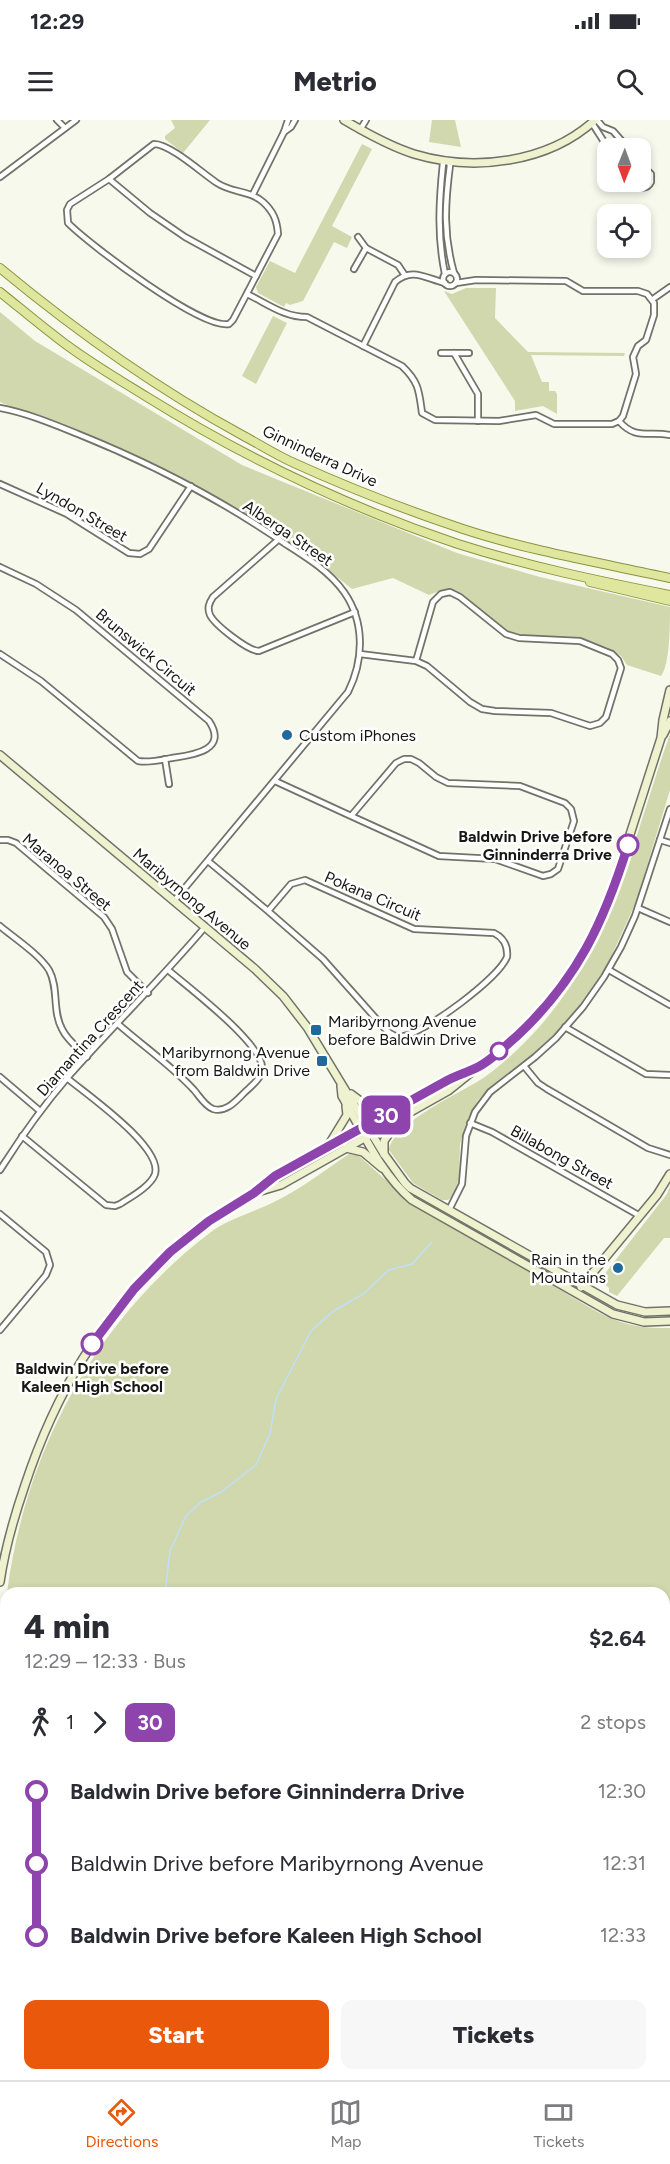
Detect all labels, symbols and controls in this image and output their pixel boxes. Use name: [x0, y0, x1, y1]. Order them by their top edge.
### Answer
text: 12:29: [30, 8, 84, 35]
icon: menu: [24, 65, 57, 98]
text: Metrio: [293, 65, 377, 98]
icon: search: [613, 65, 646, 98]
north arrow: [597, 138, 651, 192]
map controls: [597, 138, 651, 258]
button: locate: [597, 204, 651, 258]
street label: Ginninderra Drive: [260, 421, 381, 491]
street label: Lyndon Street: [33, 478, 131, 546]
street label: Alberga Street: [239, 496, 337, 570]
street label: Brunswick Circuit: [92, 605, 200, 699]
place label: Custom iPhones: [299, 726, 416, 745]
marker: Custom iPhones: [280, 728, 294, 742]
place label: Baldwin Drive before Ginninderra Drive: [458, 827, 612, 864]
street label: Maranoa Street: [19, 829, 115, 915]
marker: Baldwin Drive before Ginninderra Drive: [617, 834, 639, 856]
street label: Maribyrnong Avenue: [129, 844, 255, 954]
street label: Pokana Circuit: [322, 867, 424, 925]
street label: Diamantina Crescent: [33, 976, 147, 1100]
place label: Maribyrnong Avenue before Baldwin Drive: [328, 1012, 477, 1049]
marker: Maribyrnong Avenue before Baldwin Drive: [309, 1023, 323, 1037]
unlabelled marker: [490, 1042, 508, 1060]
place label: Maribyrnong Avenue from Baldwin Drive: [162, 1043, 310, 1080]
marker: Maribyrnong Avenue from Baldwin Drive: [315, 1054, 329, 1068]
line badge: 30: [359, 1096, 413, 1134]
text: 30: [373, 1103, 399, 1128]
street label: Billabong Street: [507, 1121, 617, 1193]
place label: Rain in the Mountains: [531, 1250, 606, 1287]
marker: Rain in the Mountains: [611, 1261, 625, 1275]
marker: Baldwin Drive before Kaleen High School: [81, 1333, 103, 1355]
place label: Baldwin Drive before Kaleen High School: [15, 1359, 169, 1396]
text: 4 min: [24, 1607, 110, 1646]
text: $2.64: [589, 1625, 646, 1652]
text: 12:29 – 12:33 · Bus: [24, 1649, 186, 1673]
icon: walk: [24, 1706, 57, 1739]
icon: forward: [83, 1706, 116, 1739]
text: 1: [66, 1710, 74, 1734]
text: 30: [137, 1710, 163, 1735]
text: 2 stops: [580, 1710, 646, 1734]
text: Baldwin Drive before Ginninderra Drive: [70, 1778, 464, 1805]
text: 12:30: [598, 1779, 646, 1803]
text: Baldwin Drive before Maribyrnong Avenue: [70, 1850, 483, 1877]
text: 12:31: [602, 1851, 646, 1875]
text: Baldwin Drive before Kaleen High School: [70, 1922, 482, 1949]
text: 12:33: [600, 1923, 646, 1947]
button: Start: [24, 2000, 329, 2069]
button: Tickets: [341, 2000, 646, 2069]
tab: Directions: [86, 2096, 158, 2151]
tab: Map: [329, 2096, 362, 2151]
tab: Tickets: [533, 2096, 584, 2151]

